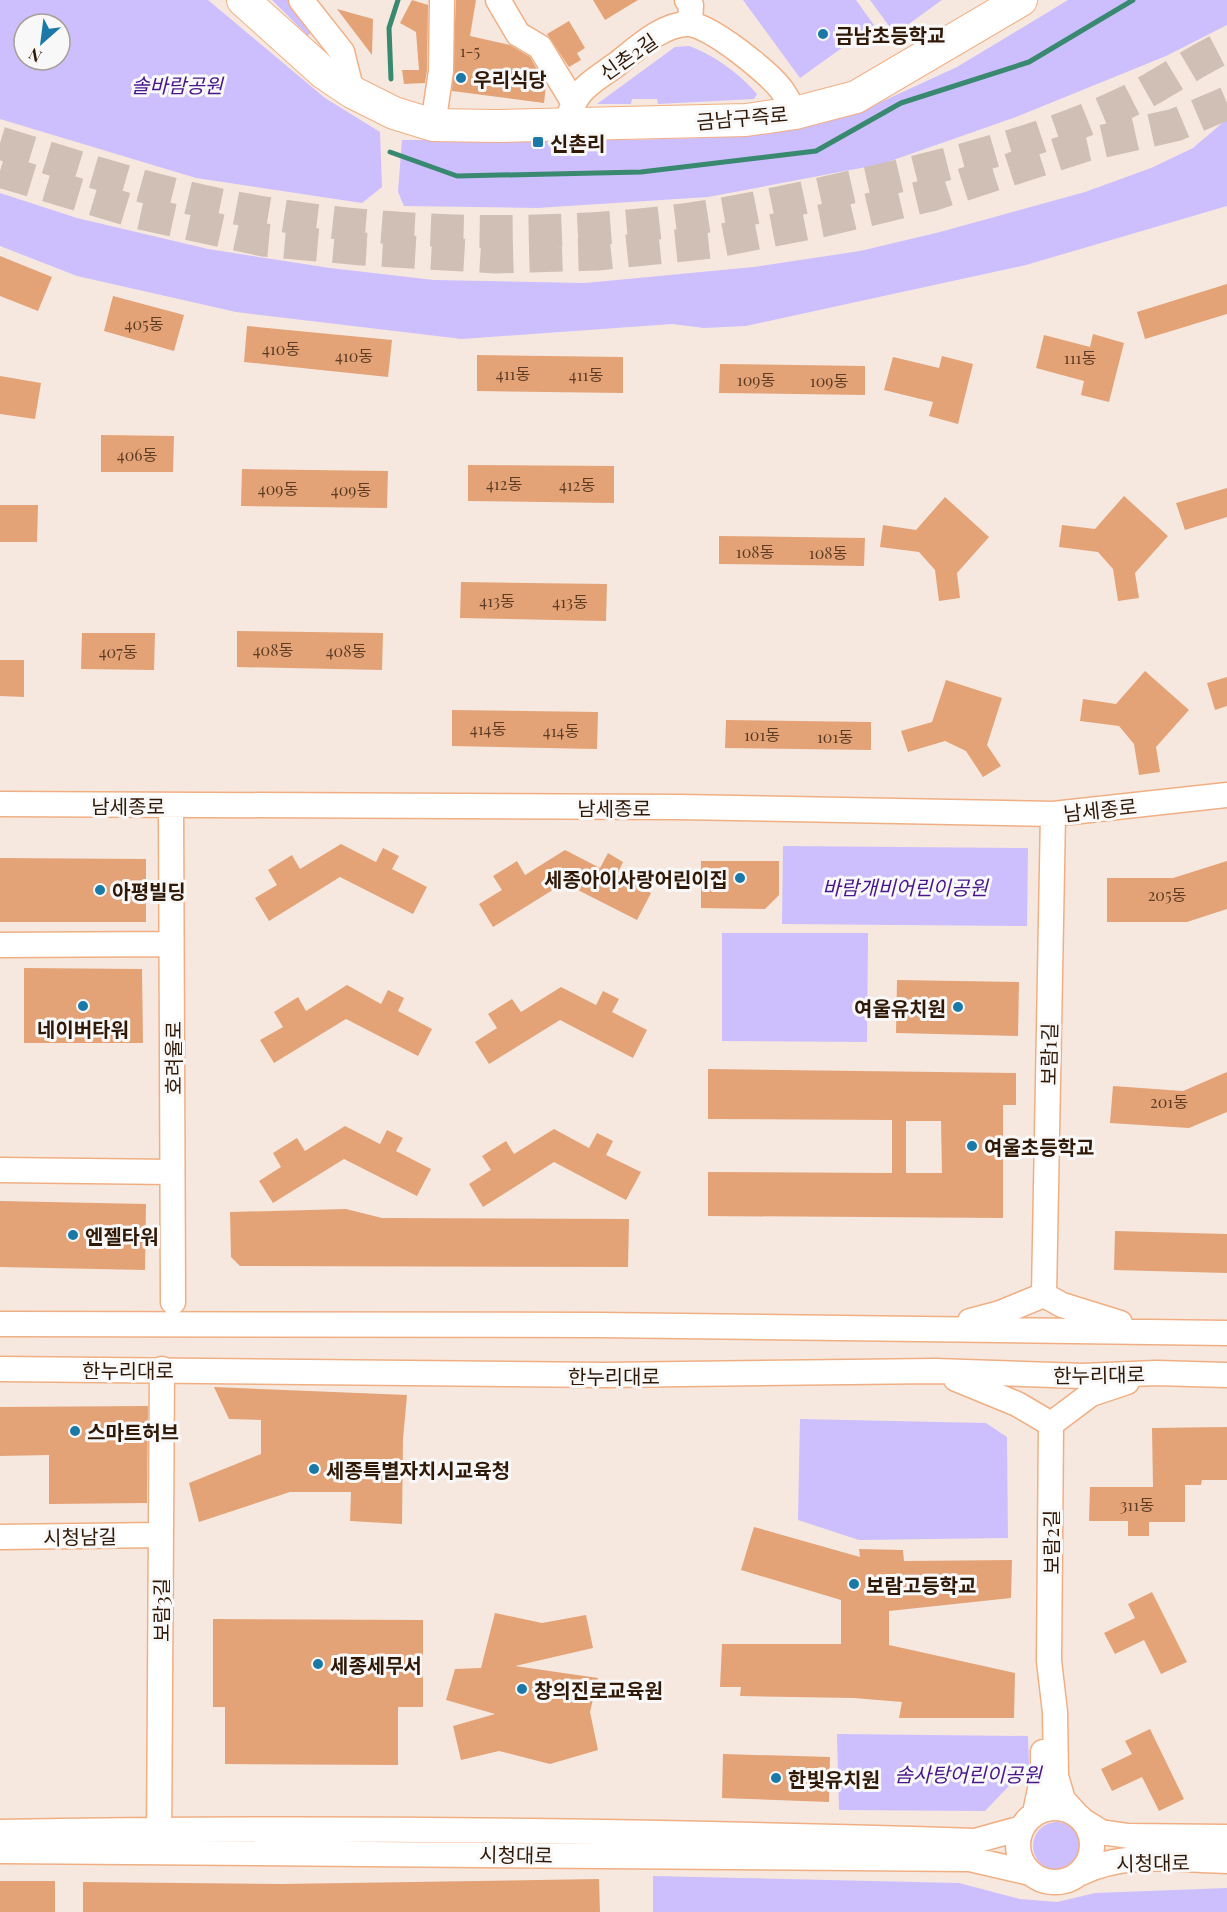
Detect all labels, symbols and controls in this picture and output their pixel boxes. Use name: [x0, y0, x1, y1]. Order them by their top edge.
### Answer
north arrow: [12, 12, 72, 72]
place label: 금남초등학교: [835, 21, 945, 48]
street label: 신촌2길: [594, 26, 662, 86]
marker: 금남초등학교: [816, 27, 830, 41]
house number: 1-5: [460, 40, 480, 61]
text: N: [24, 43, 45, 68]
place label: 우리식당: [473, 65, 547, 92]
park label: 솔바람공원: [131, 71, 225, 98]
marker: 우리식당: [454, 71, 468, 85]
street label: 금남구즉로: [695, 100, 789, 134]
place label: 신촌리: [550, 129, 605, 156]
marker: 신촌리: [531, 135, 545, 149]
house number: 405동: [125, 313, 164, 334]
house number: 410동: [262, 338, 300, 359]
house number: 410동: [335, 345, 373, 366]
house number: 111동: [1064, 347, 1097, 368]
house number: 411동: [496, 363, 531, 384]
house number: 411동: [569, 364, 604, 385]
house number: 109동: [737, 369, 775, 390]
house number: 109동: [810, 370, 848, 391]
house number: 406동: [117, 444, 158, 465]
house number: 412동: [486, 473, 522, 494]
house number: 412동: [559, 474, 595, 495]
house number: 409동: [258, 478, 298, 499]
house number: 409동: [331, 479, 371, 500]
house number: 108동: [736, 541, 775, 562]
house number: 108동: [809, 542, 848, 563]
house number: 413동: [479, 590, 515, 611]
house number: 413동: [552, 591, 588, 612]
house number: 408동: [253, 639, 294, 660]
house number: 408동: [326, 640, 367, 661]
house number: 407동: [99, 641, 138, 662]
house number: 414동: [470, 718, 507, 739]
house number: 414동: [543, 720, 580, 741]
house number: 101동: [744, 724, 780, 745]
house number: 101동: [817, 726, 853, 747]
street label: 남세종로: [91, 792, 165, 819]
street label: 남세종로: [1062, 792, 1138, 826]
street label: 남세종로: [577, 794, 651, 821]
place label: 세종아이사랑어린이집: [544, 865, 728, 892]
marker: 세종아이사랑어린이집: [733, 871, 747, 885]
park label: 바람개비어린이공원: [822, 873, 989, 900]
place label: 아평빌딩: [112, 877, 186, 904]
marker: 아평빌딩: [93, 883, 107, 897]
house number: 205동: [1148, 884, 1187, 905]
place label: 여울유치원: [854, 994, 946, 1021]
marker: 네이버타워: [76, 999, 90, 1013]
marker: 여울유치원: [951, 1000, 965, 1014]
place label: 네이버타워: [37, 1015, 129, 1042]
street label: 호려울로: [159, 1021, 186, 1095]
street label: 보람1길: [1034, 1022, 1062, 1086]
house number: 201동: [1150, 1091, 1188, 1112]
place label: 여울초등학교: [984, 1133, 1094, 1160]
marker: 여울초등학교: [965, 1139, 979, 1153]
place label: 엔젤타워: [85, 1222, 159, 1249]
marker: 엔젤타워: [66, 1228, 80, 1242]
street label: 한누리대로: [82, 1356, 174, 1383]
street label: 한누리대로: [1053, 1360, 1145, 1388]
street label: 한누리대로: [568, 1362, 660, 1389]
place label: 스마트허브: [87, 1418, 179, 1445]
marker: 스마트허브: [68, 1424, 82, 1438]
place label: 세종특별자치시교육청: [326, 1456, 510, 1483]
marker: 세종특별자치시교육청: [307, 1462, 321, 1476]
house number: 311동: [1120, 1494, 1154, 1515]
street label: 보람2길: [1037, 1510, 1064, 1574]
street label: 시청남길: [43, 1522, 117, 1550]
place label: 보람고등학교: [866, 1571, 976, 1598]
marker: 보람고등학교: [847, 1577, 861, 1591]
street label: 보람3길: [147, 1578, 174, 1642]
place label: 세종세무서: [330, 1651, 422, 1678]
marker: 세종세무서: [311, 1657, 325, 1671]
place label: 창의진로교육원: [534, 1676, 663, 1703]
marker: 창의진로교육원: [515, 1682, 529, 1696]
park label: 솜사탕어린이공원: [894, 1760, 1043, 1787]
place label: 한빛유치원: [788, 1765, 880, 1792]
marker: 한빛유치원: [769, 1771, 783, 1785]
street label: 시청대로: [479, 1840, 553, 1868]
street label: 시청대로: [1116, 1848, 1190, 1876]

